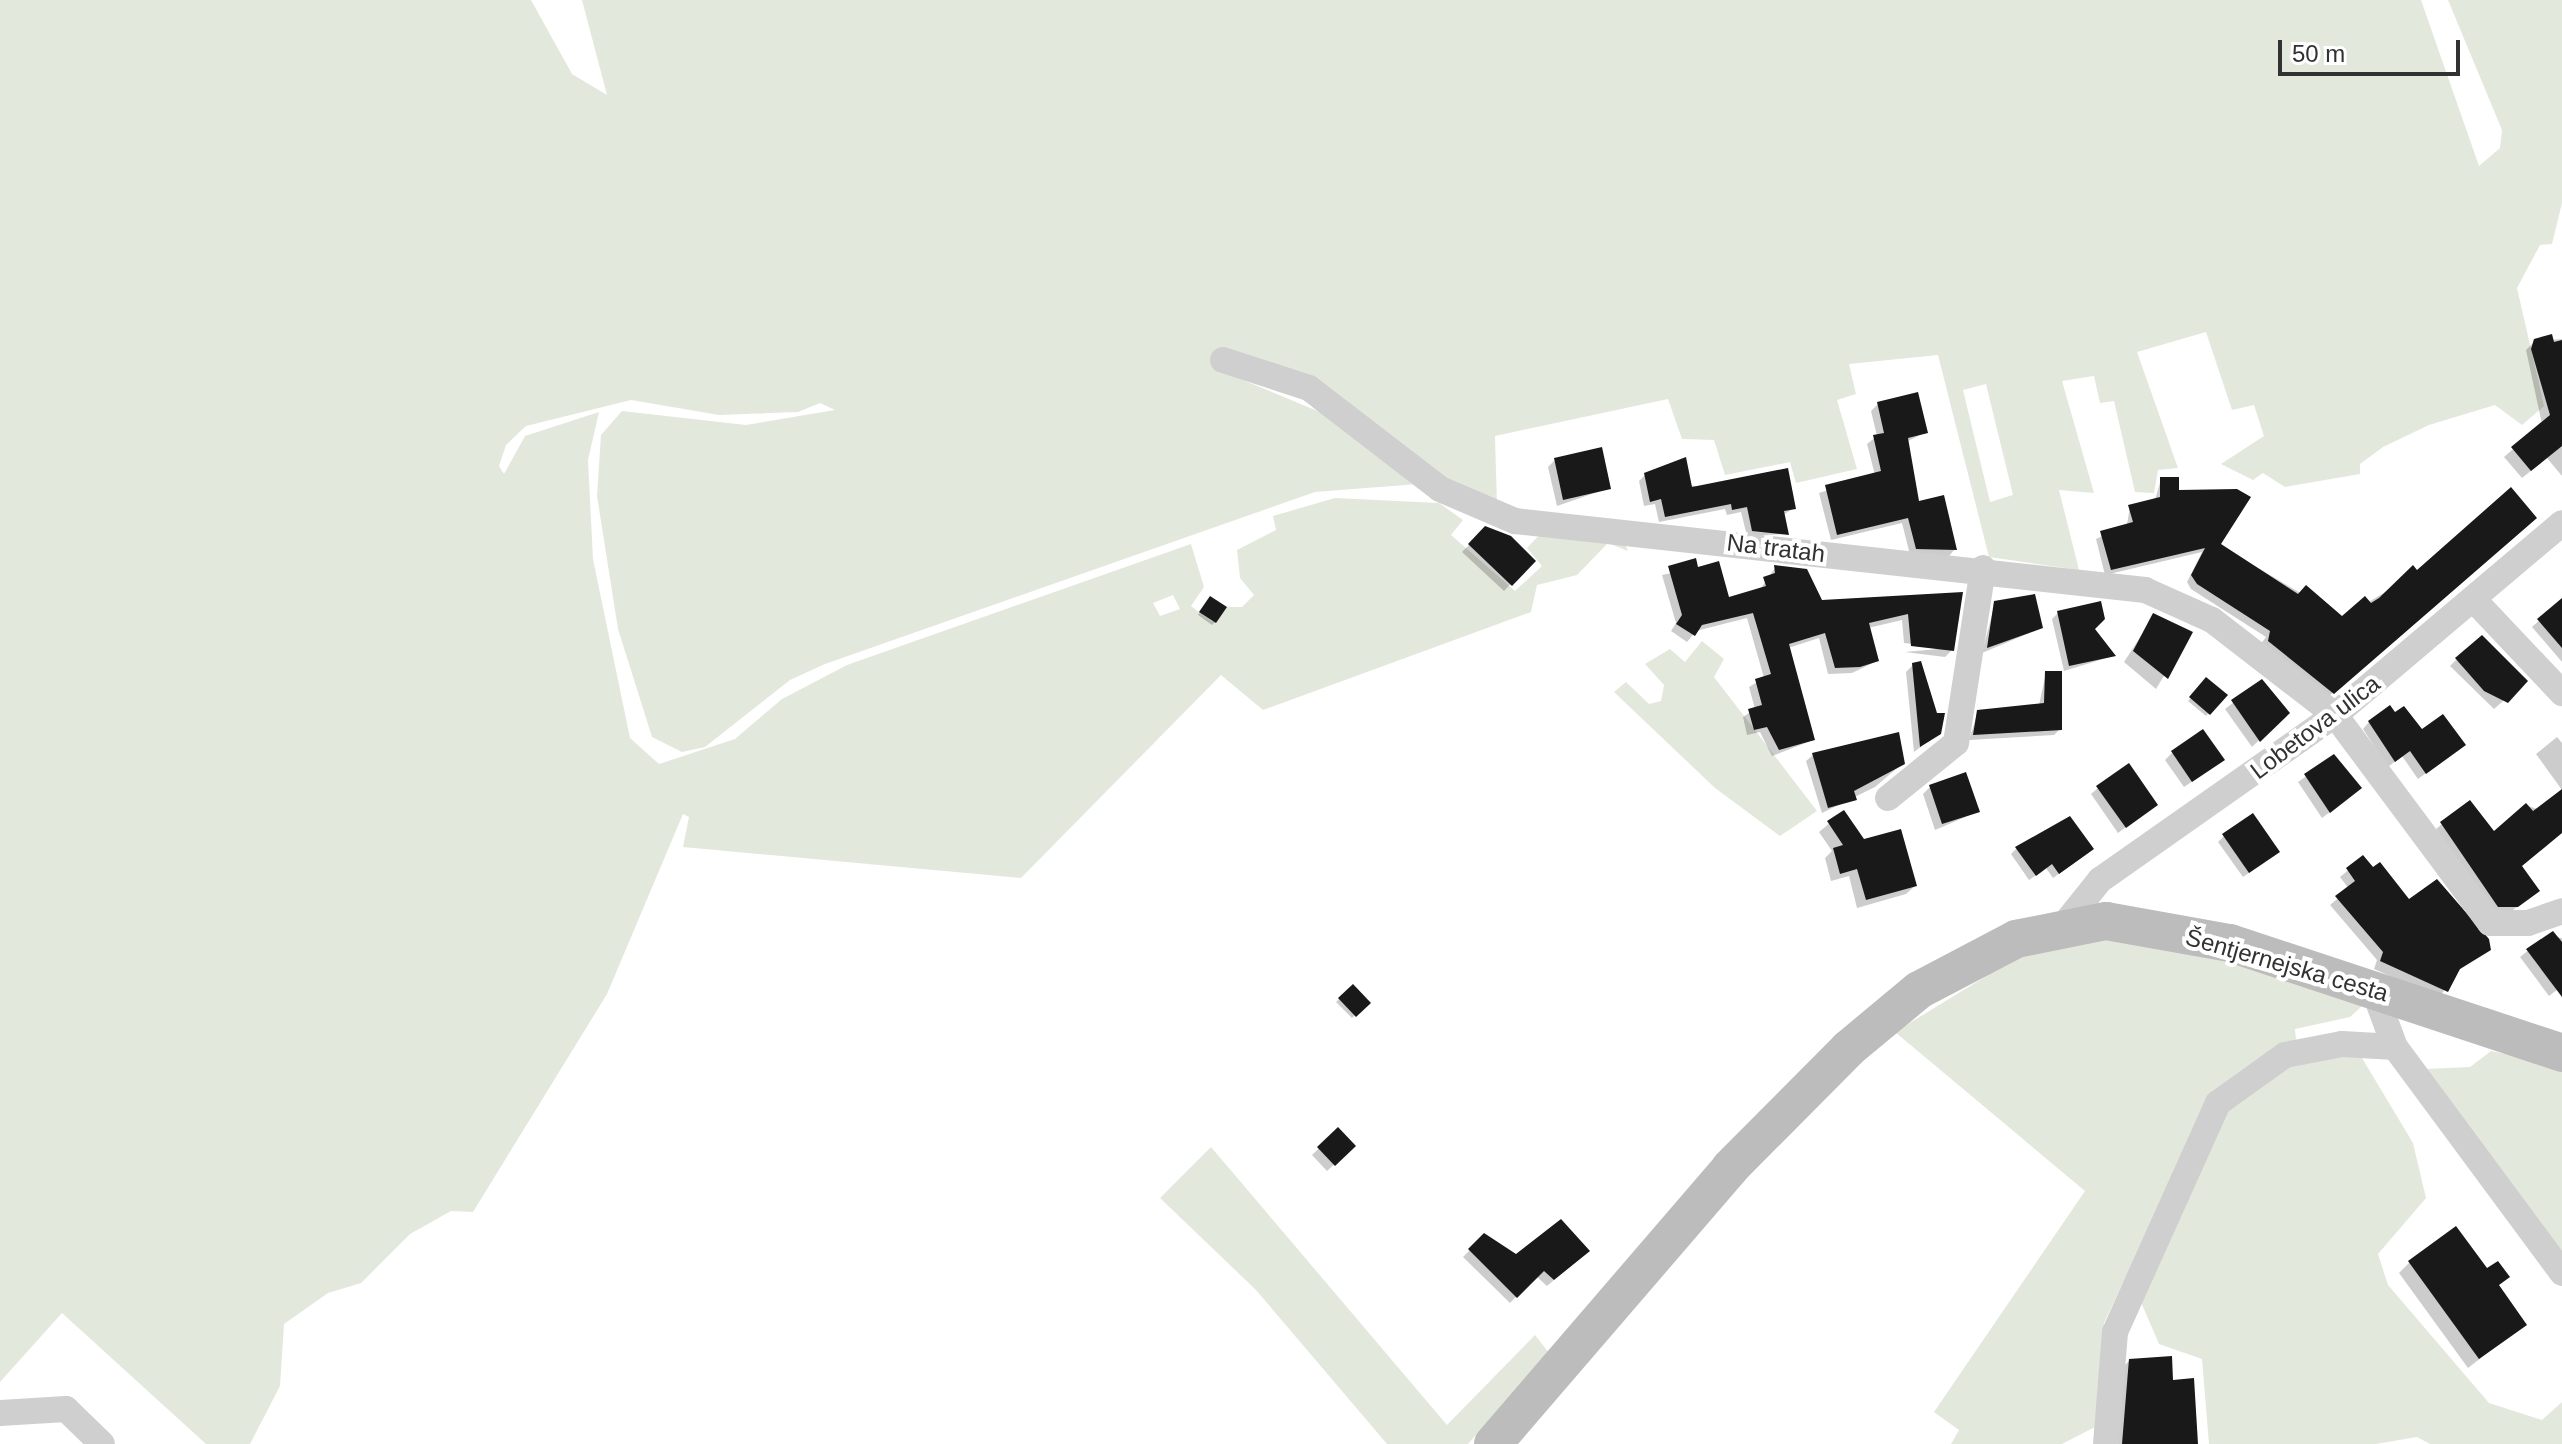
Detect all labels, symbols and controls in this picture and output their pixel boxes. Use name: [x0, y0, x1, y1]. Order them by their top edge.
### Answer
scale bar: [2282, 24, 2464, 74]
text: 50 m: [2292, 40, 2345, 67]
street label: Na tratah: [1725, 528, 1827, 568]
street label: Lobetova ulica: [2245, 669, 2385, 785]
street label: Šentjernejska cesta: [2182, 922, 2392, 1008]

